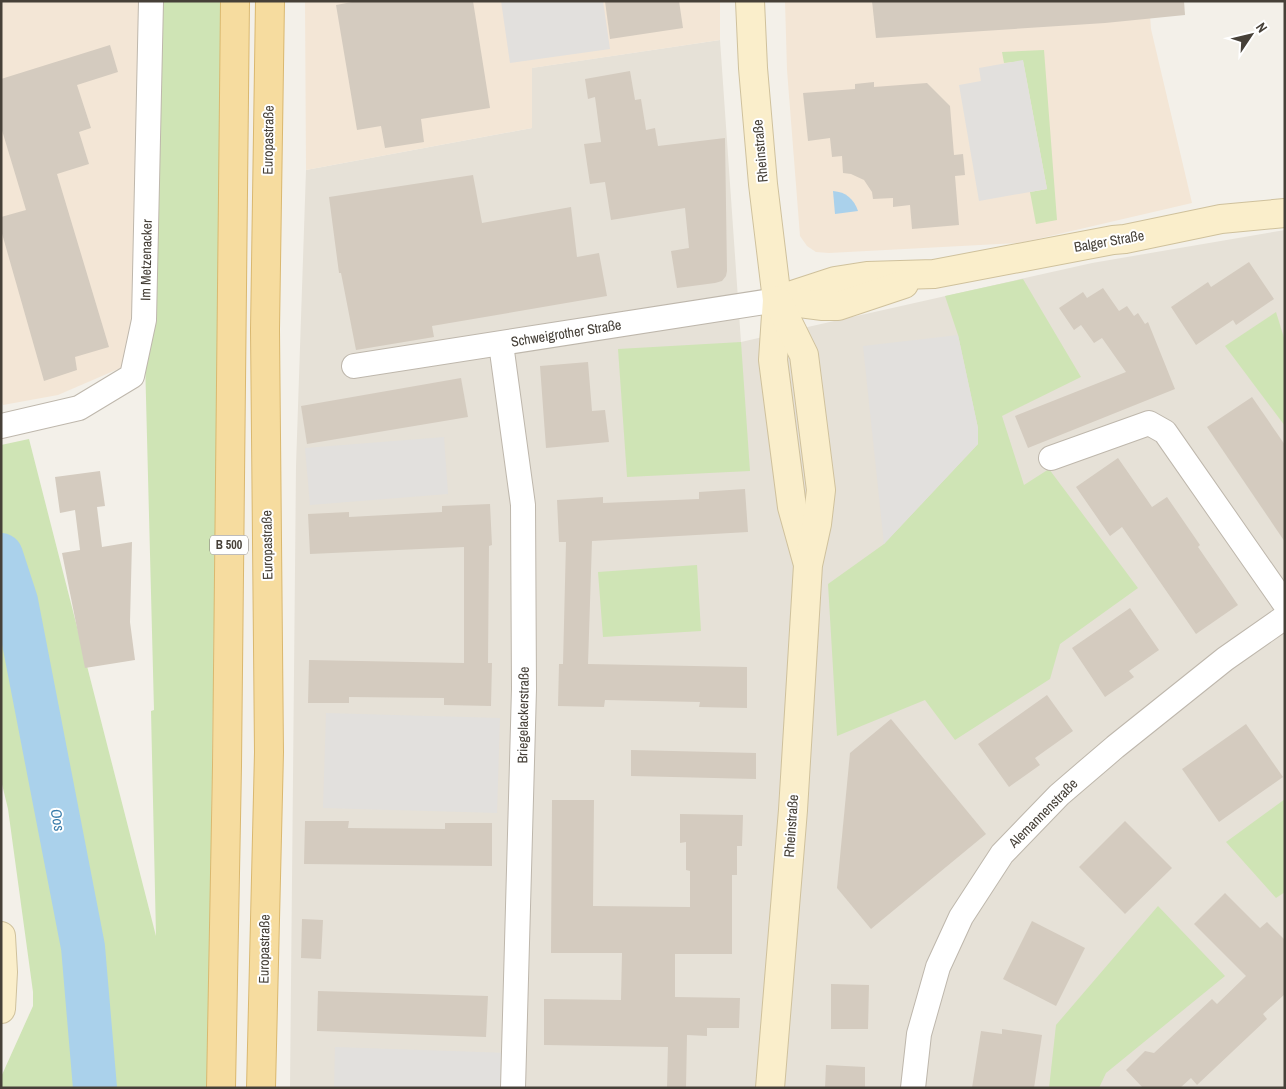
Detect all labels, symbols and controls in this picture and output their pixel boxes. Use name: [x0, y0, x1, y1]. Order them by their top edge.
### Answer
north arrow: [1226, 10, 1276, 60]
text: N: [1252, 19, 1271, 36]
street label: Europastraße: [258, 105, 278, 175]
street label: Rheinstraße: [748, 119, 772, 183]
street label: Im Metzenacker: [136, 219, 156, 301]
street label: Balger Straße: [1073, 226, 1145, 256]
street label: Schweigrother Straße: [509, 315, 623, 351]
street label: Europastraße: [257, 510, 277, 580]
road number: B 500: [210, 536, 248, 554]
street label: Briegelackerstraße: [513, 666, 533, 764]
street label: Alemannenstraße: [1004, 775, 1081, 852]
street label: Rheinstraße: [780, 794, 802, 858]
water label: Oos: [46, 807, 70, 833]
street label: Europastraße: [254, 914, 274, 984]

